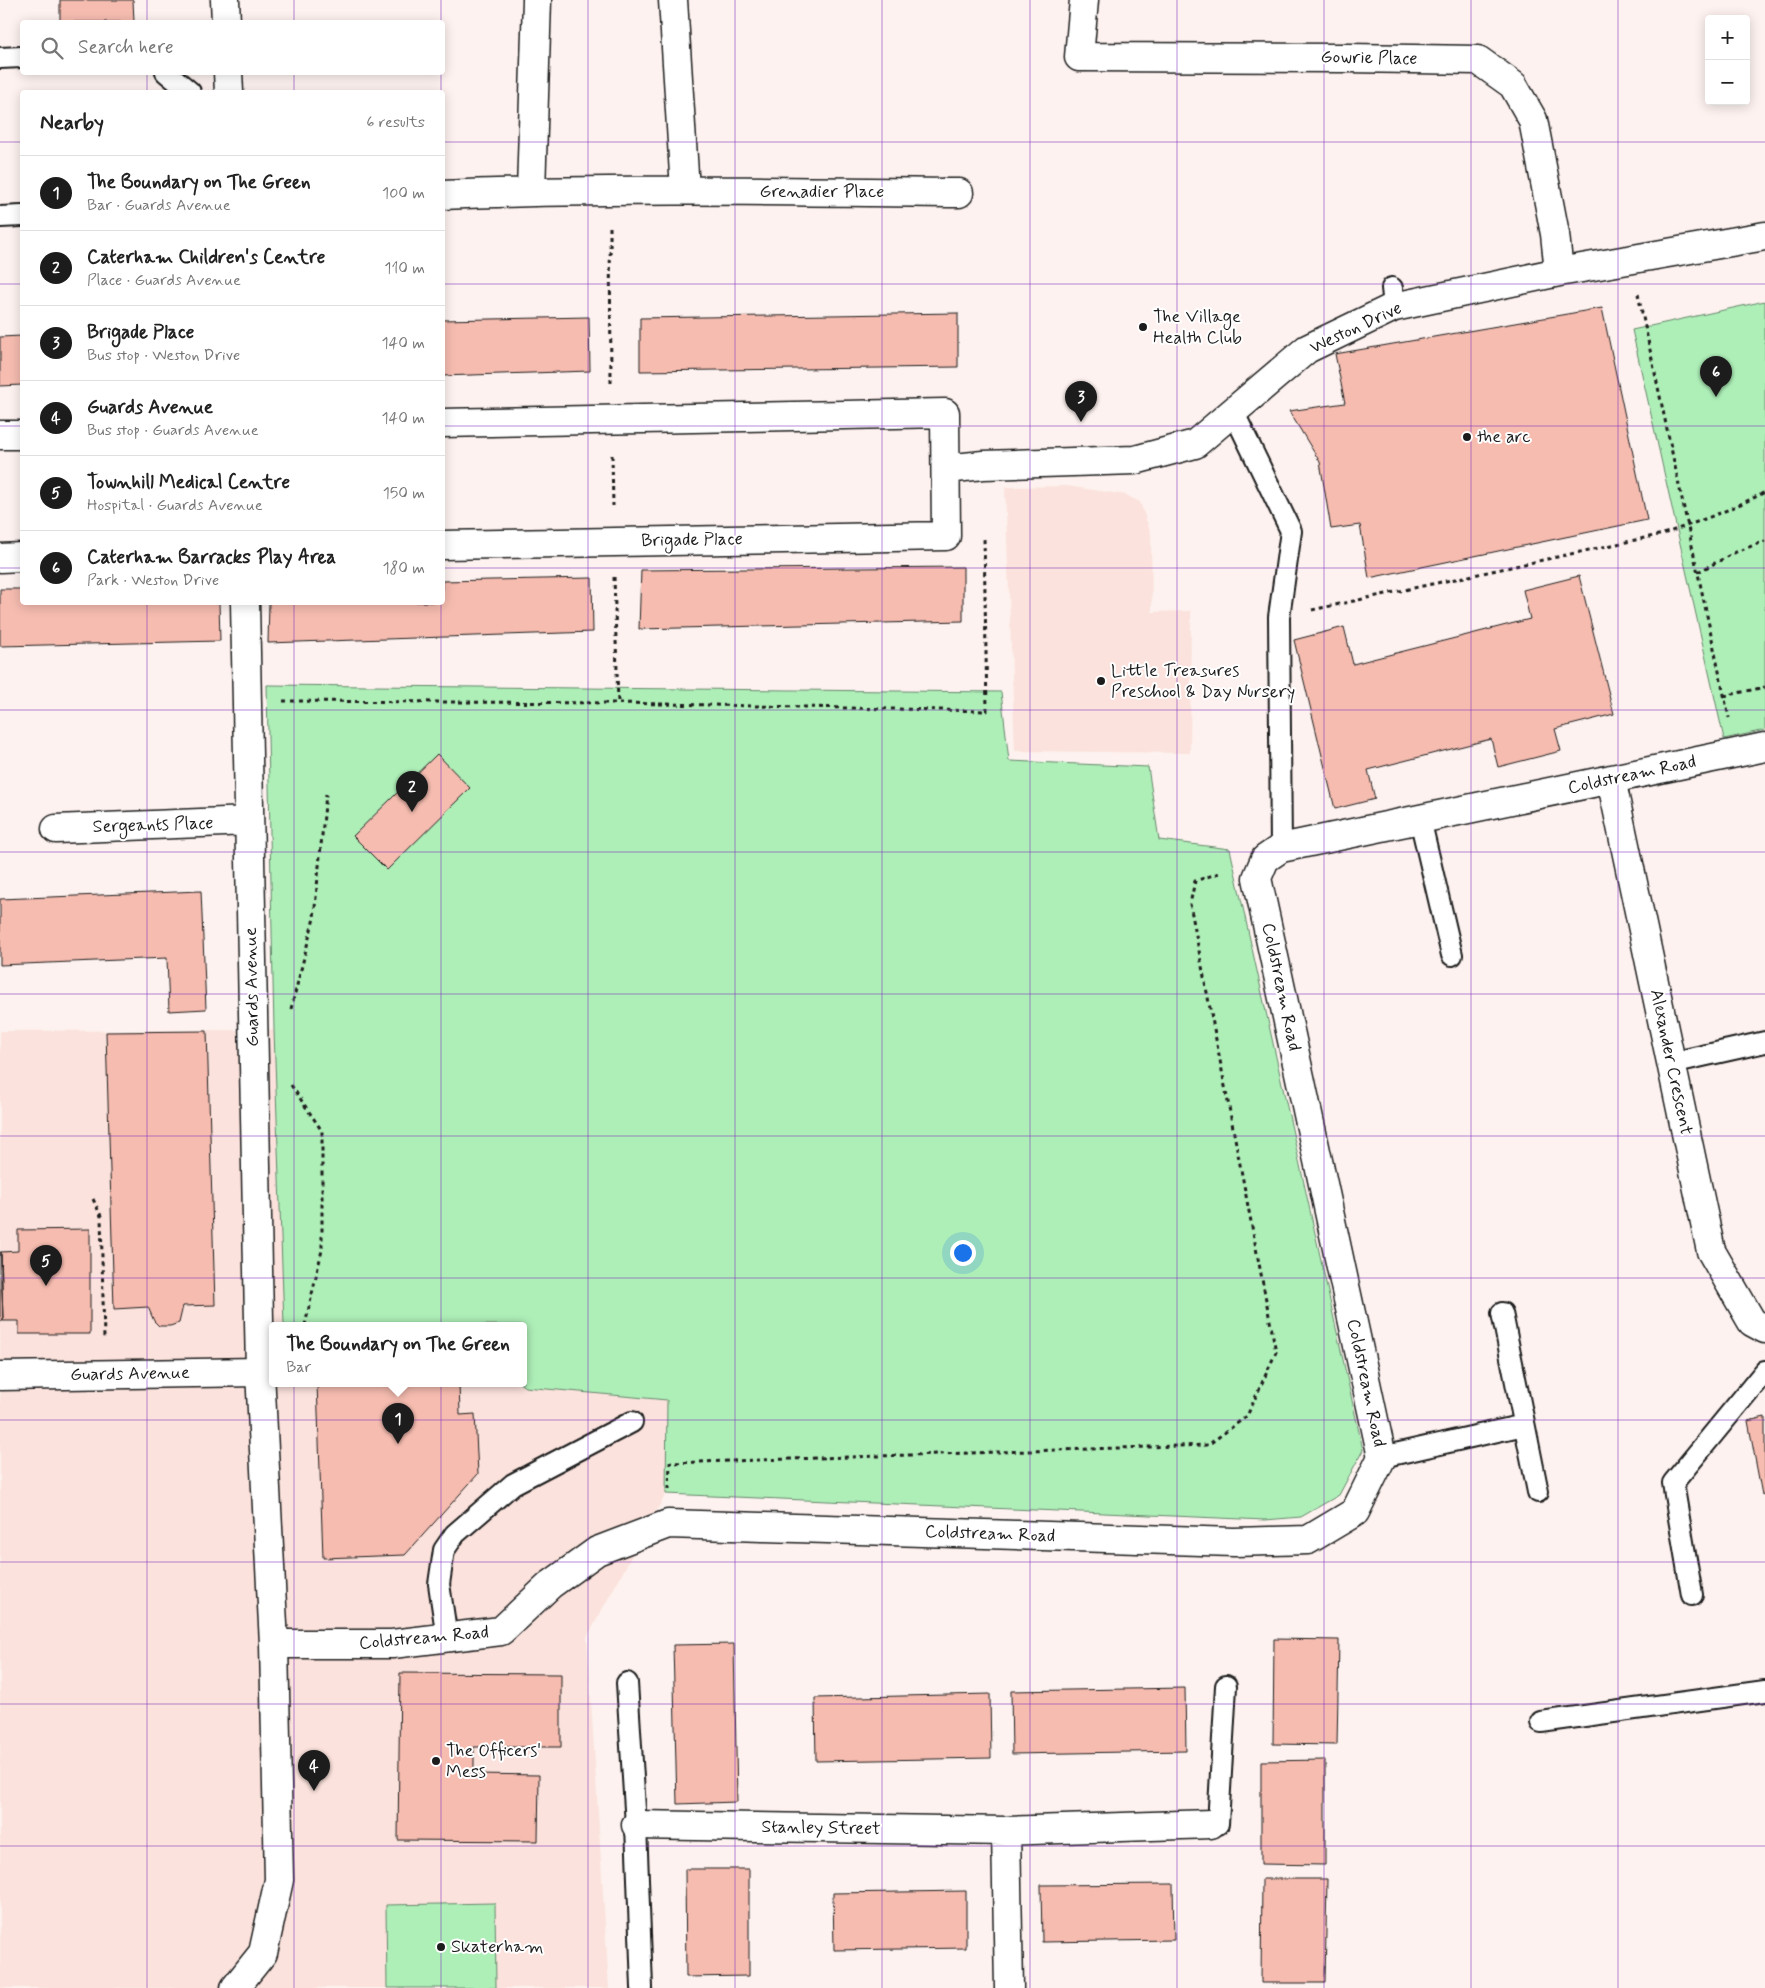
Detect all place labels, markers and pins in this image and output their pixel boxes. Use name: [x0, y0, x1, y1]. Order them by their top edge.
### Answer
place label: The Village Health Club: [1153, 305, 1242, 350]
marker: The Village Health Club: [1137, 321, 1149, 333]
pin: 6: [1700, 356, 1732, 397]
pin: 3: [1065, 381, 1097, 422]
place label: the arc: [1477, 425, 1531, 449]
marker: the arc: [1461, 431, 1473, 443]
place label: Little Treasures Preschool & Day Nursery: [1111, 659, 1295, 704]
marker: Little Treasures Preschool & Day Nursery: [1095, 675, 1107, 687]
pin: 2: [396, 771, 428, 812]
pin: 5: [30, 1245, 62, 1286]
pin: 1: [382, 1403, 414, 1444]
place label: The Officers' Mess: [446, 1739, 541, 1784]
pin: 4: [298, 1750, 330, 1791]
marker: The Officers' Mess: [430, 1755, 442, 1767]
place label: Skaterham: [451, 1935, 544, 1959]
marker: Skaterham: [435, 1941, 447, 1953]

